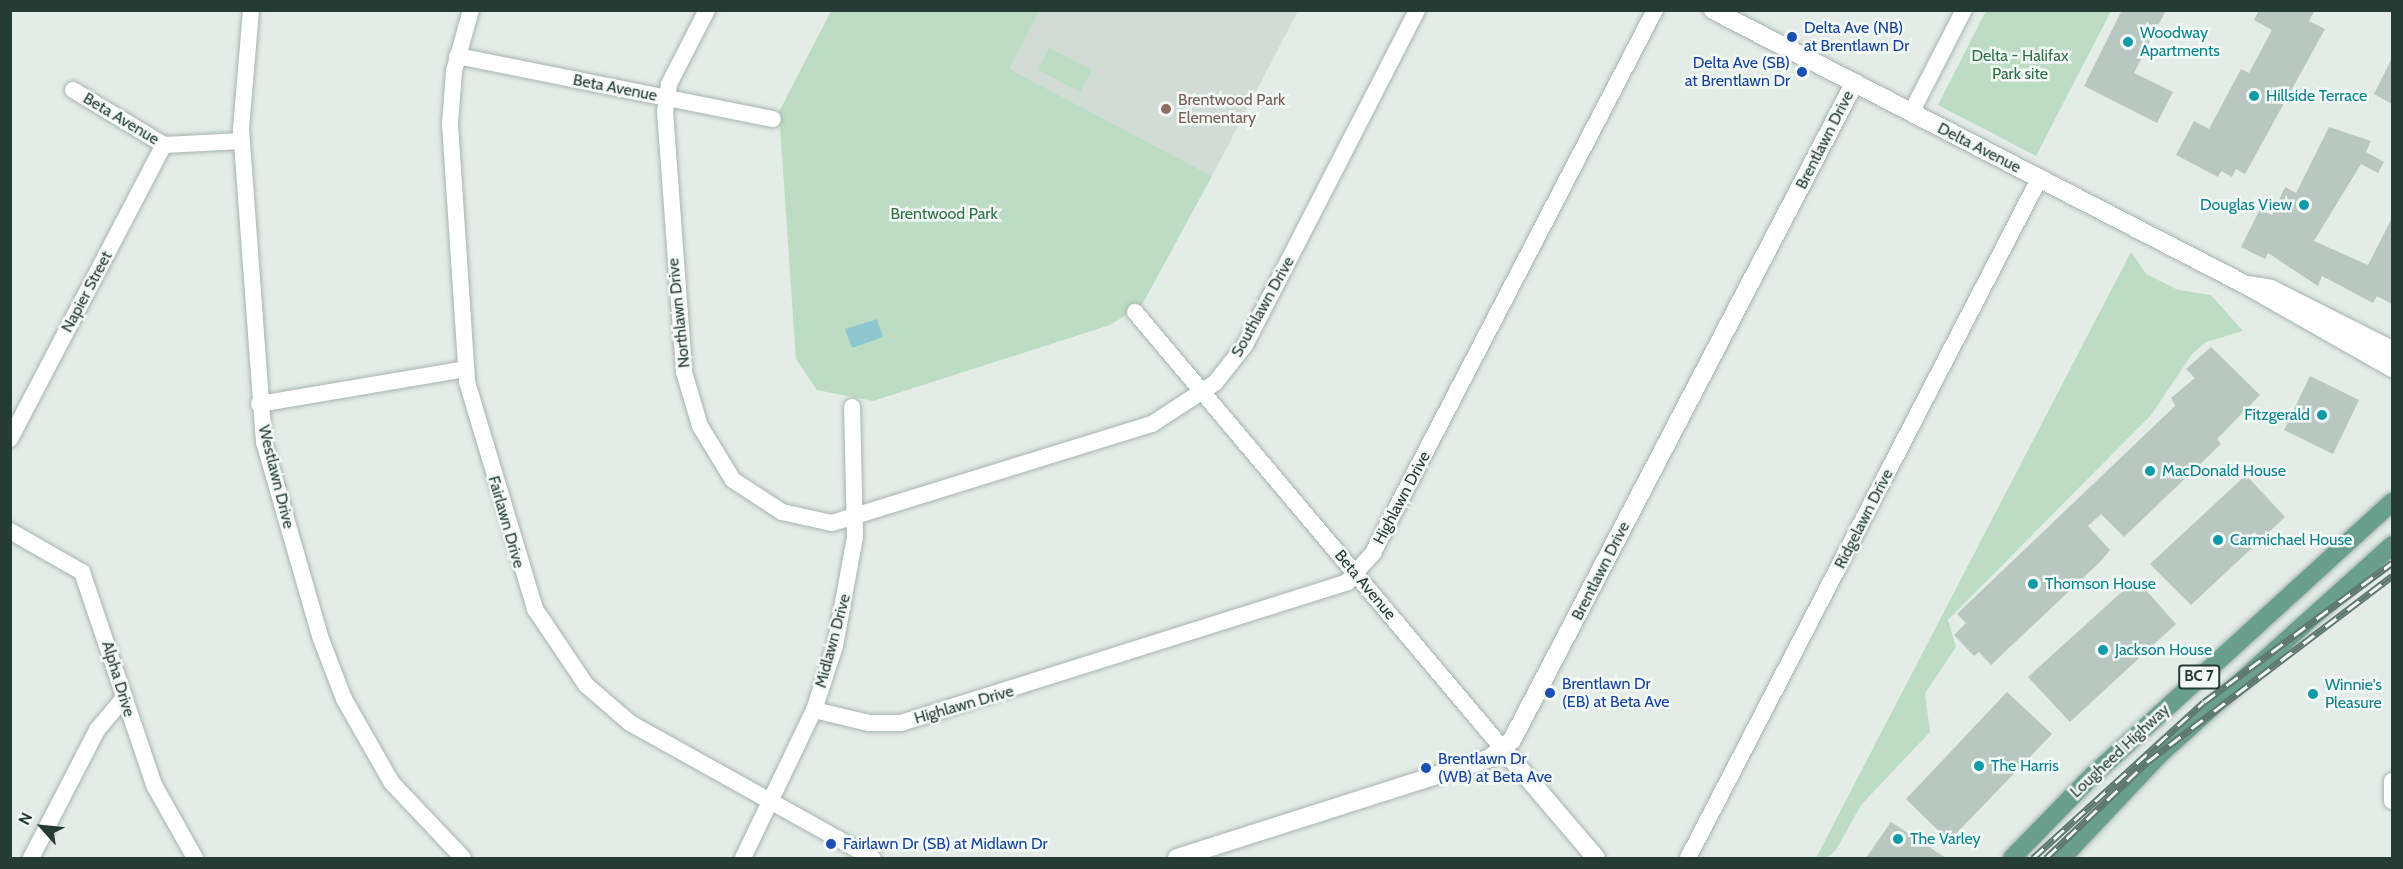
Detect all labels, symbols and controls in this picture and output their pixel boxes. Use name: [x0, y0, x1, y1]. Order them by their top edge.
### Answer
place label: Delta Ave (NB) at Brentlawn Dr: [1804, 18, 1909, 56]
place label: Woodway Apartments: [2140, 23, 2220, 61]
marker: Delta Ave (NB) at Brentlawn Dr: [1785, 30, 1799, 44]
marker: Woodway Apartments: [2121, 35, 2135, 49]
park label: Delta - Halifax Park site: [1972, 46, 2068, 84]
place label: Delta Ave (SB) at Brentlawn Dr: [1685, 53, 1790, 91]
marker: Delta Ave (SB) at Brentlawn Dr: [1795, 65, 1809, 79]
street label: Beta Avenue: [571, 70, 659, 106]
place label: Hillside Terrace: [2266, 86, 2367, 106]
street label: Brentlawn Drive: [1792, 88, 1858, 192]
street label: Beta Avenue: [80, 89, 162, 149]
marker: Hillside Terrace: [2247, 89, 2261, 103]
place label: Brentwood Park Elementary: [1178, 90, 1285, 128]
marker: Brentwood Park Elementary: [1159, 102, 1173, 116]
street label: Delta Avenue: [1934, 119, 2024, 177]
place label: Douglas View: [2200, 195, 2292, 215]
marker: Douglas View: [2297, 198, 2311, 212]
park label: Brentwood Park: [890, 204, 998, 224]
street label: Napier Street: [58, 248, 116, 336]
street label: Southlawn Drive: [1227, 253, 1299, 361]
street label: Northlawn Drive: [664, 257, 694, 369]
place label: Fitzgerald: [2244, 405, 2310, 425]
marker: Fitzgerald: [2315, 408, 2329, 422]
street label: Westlawn Drive: [254, 423, 298, 531]
street label: Highlawn Drive: [1369, 448, 1435, 548]
place label: MacDonald House: [2162, 461, 2286, 481]
marker: MacDonald House: [2143, 464, 2157, 478]
street label: Ridgelawn Drive: [1831, 466, 1897, 572]
street label: Fairlawn Drive: [484, 474, 528, 570]
street label: Brentlawn Drive: [1568, 519, 1634, 623]
place label: Carmichael House: [2230, 530, 2352, 550]
marker: Carmichael House: [2211, 533, 2225, 547]
street label: Beta Avenue: [1330, 546, 1400, 624]
place label: Thomson House: [2045, 574, 2156, 594]
marker: Thomson House: [2026, 577, 2040, 591]
street label: Midlawn Drive: [811, 592, 855, 690]
street label: Alpha Drive: [97, 639, 139, 719]
place label: Jackson House: [2115, 640, 2212, 660]
marker: Jackson House: [2096, 643, 2110, 657]
road number: BC 7: [2178, 665, 2220, 689]
place label: Brentlawn Dr (EB) at Beta Ave: [1562, 674, 1670, 712]
place label: Winnie's Pleasure: [2325, 675, 2382, 713]
street label: Highlawn Drive: [912, 682, 1016, 728]
marker: Brentlawn Dr (EB) at Beta Ave: [1543, 686, 1557, 700]
marker: Winnie's Pleasure: [2306, 687, 2320, 701]
street label: Lougheed Highway: [2066, 700, 2174, 802]
place label: Brentlawn Dr (WB) at Beta Ave: [1438, 749, 1552, 787]
place label: The Harris: [1991, 756, 2059, 776]
marker: The Harris: [1972, 759, 1986, 773]
marker: Brentlawn Dr (WB) at Beta Ave: [1419, 761, 1433, 775]
north arrow: [12, 797, 72, 857]
text: N: [14, 809, 37, 828]
place label: The Varley: [1910, 829, 1981, 849]
marker: The Varley: [1891, 832, 1905, 846]
place label: Fairlawn Dr (SB) at Midlawn Dr: [843, 834, 1048, 854]
marker: Fairlawn Dr (SB) at Midlawn Dr: [824, 837, 838, 851]

